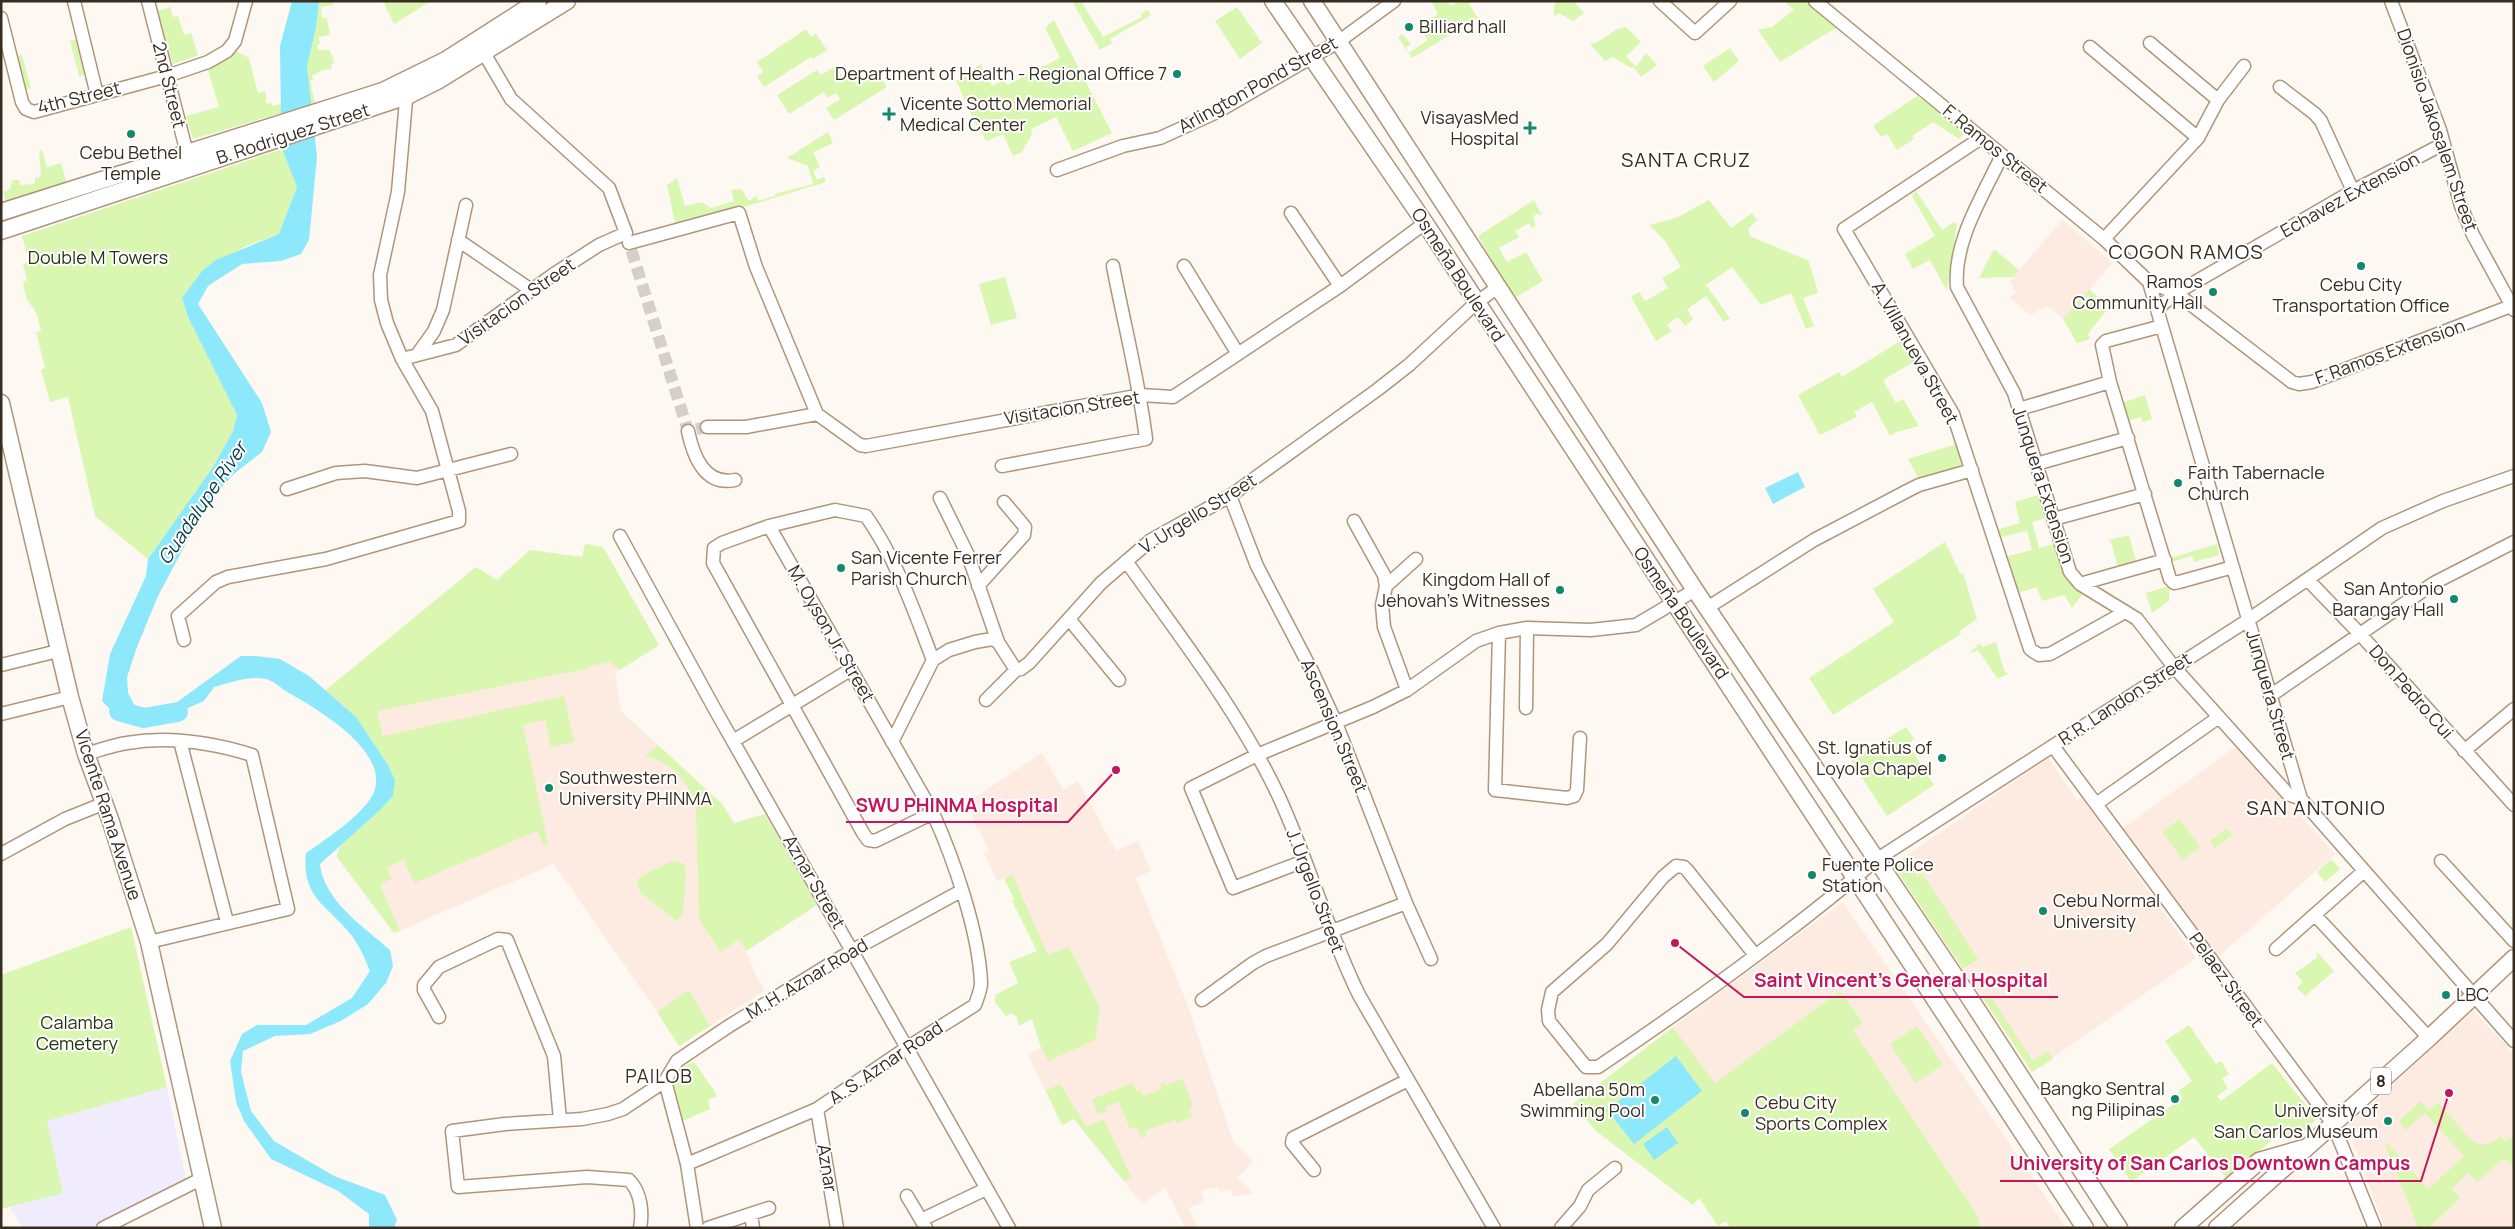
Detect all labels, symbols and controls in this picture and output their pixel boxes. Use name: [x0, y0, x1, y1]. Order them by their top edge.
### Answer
place label: Billiard hall: [1419, 14, 1507, 38]
marker: Billiard hall: [1403, 21, 1415, 33]
street label: Dionisio Jakosalem Street: [2392, 25, 2484, 234]
street label: Arlington Pond Street: [1174, 30, 1341, 138]
street label: 2nd Street: [148, 39, 192, 130]
place label: Department of Health - Regional Office 7: [835, 61, 1167, 85]
marker: Department of Health - Regional Office 7: [1171, 68, 1183, 80]
street label: 4th Street: [35, 75, 123, 119]
place label: Vicente Sotto Memorial Medical Center: [900, 91, 1092, 136]
street label: B. Rodriguez Street: [213, 97, 372, 169]
street label: F. Ramos Street: [1938, 99, 2053, 198]
place label: VisayasMed Hospital: [1420, 105, 1519, 150]
marker: Vicente Sotto Memorial Medical Center: [882, 107, 896, 121]
marker: VisayasMed Hospital: [1523, 121, 1537, 135]
marker: Cebu Bethel Temple: [125, 128, 137, 140]
place label: Cebu Bethel Temple: [80, 140, 182, 185]
district label: SANTA CRUZ: [1621, 146, 1751, 173]
street label: Echavez Extension: [2276, 146, 2423, 242]
street label: Osmeña Boulevard: [1407, 203, 1511, 346]
district label: COGON RAMOS: [2109, 238, 2263, 265]
park label: Double M Towers: [28, 245, 168, 269]
street label: Visitacion Street: [453, 252, 580, 350]
marker: Cebu City Transportation Office: [2355, 260, 2367, 272]
place label: Ramos Community Hall: [2073, 269, 2203, 314]
place label: Cebu City Transportation Office: [2272, 272, 2450, 317]
street label: A. Villanueva Street: [1867, 277, 1965, 428]
marker: Ramos Community Hall: [2207, 286, 2219, 298]
street label: F. Ramos Extension: [2311, 313, 2468, 389]
street label: Visitacion Street: [1002, 384, 1142, 430]
street label: Junquera Extension: [2007, 403, 2081, 566]
water label: Guadalupe River: [151, 435, 254, 569]
place label: Faith Tabernacle Church: [2188, 460, 2325, 505]
street label: V. Urgello Street: [1135, 468, 1260, 559]
marker: Faith Tabernacle Church: [2172, 477, 2184, 489]
street label: Osmeña Boulevard: [1629, 542, 1735, 683]
place label: San Vicente Ferrer Parish Church: [851, 545, 1002, 590]
street label: M. Oyson Jr. Street: [783, 561, 881, 706]
marker: San Vicente Ferrer Parish Church: [835, 562, 847, 574]
place label: Kingdom Hall of Jehovah's Witnesses: [1378, 567, 1551, 612]
place label: San Antonio Barangay Hall: [2332, 576, 2444, 621]
marker: Kingdom Hall of Jehovah's Witnesses: [1554, 584, 1566, 596]
marker: San Antonio Barangay Hall: [2448, 593, 2460, 605]
street label: Junquera Street: [2241, 627, 2301, 763]
street label: Don Pedro Cui: [2364, 639, 2459, 744]
street label: R.R. Landon Street: [2053, 646, 2195, 750]
street label: Ascension Street: [1296, 655, 1374, 796]
street label: Vicente Rama Avenue: [70, 726, 148, 903]
place label: St. Ignatius of Loyola Chapel: [1816, 735, 1933, 780]
marker: St. Ignatius of Loyola Chapel: [1936, 752, 1948, 764]
place label: Southwestern University PHINMA: [559, 765, 712, 810]
marker: Southwestern University PHINMA: [543, 782, 555, 794]
callout: SWU PHINMA Hospital: [846, 788, 1068, 822]
text: SWU PHINMA Hospital: [856, 792, 1058, 818]
district label: SAN ANTONIO: [2246, 794, 2386, 821]
street label: J. Urgello Street: [1281, 825, 1351, 956]
street label: Aznar Street: [778, 830, 851, 933]
place label: Fuente Police Station: [1822, 852, 1934, 897]
marker: Fuente Police Station: [1806, 869, 1818, 881]
place label: Cebu Normal University: [2053, 888, 2160, 933]
marker: Cebu Normal University: [2037, 905, 2049, 917]
street label: Pelaez Street: [2184, 927, 2269, 1032]
street label: M. H. Aznar Road: [741, 932, 872, 1024]
callout: Saint Vincent's General Hospital: [1744, 963, 2058, 997]
text: Saint Vincent's General Hospital: [1754, 967, 2048, 993]
place label: LBC: [2456, 982, 2489, 1006]
marker: LBC: [2440, 989, 2452, 1001]
park label: Calamba Cemetery: [36, 1010, 119, 1055]
street label: A. S. Aznar Road: [824, 1015, 947, 1109]
district label: PAILOB: [625, 1063, 693, 1089]
road number: 8: [2371, 1068, 2391, 1094]
place label: Bangko Sentral ng Pilipinas: [2040, 1076, 2165, 1121]
place label: Abellana 50m Swimming Pool: [1520, 1077, 1645, 1122]
place label: Cebu City Sports Complex: [1755, 1090, 1888, 1135]
marker: Bangko Sentral ng Pilipinas: [2169, 1093, 2181, 1105]
marker: Abellana 50m Swimming Pool: [1649, 1094, 1661, 1106]
place label: University of San Carlos Museum: [2214, 1098, 2379, 1143]
marker: Cebu City Sports Complex: [1739, 1107, 1751, 1119]
marker: University of San Carlos Museum: [2382, 1115, 2394, 1127]
street label: Aznar: [812, 1142, 844, 1194]
callout: University of San Carlos Downtown Campus: [2000, 1147, 2421, 1181]
text: University of San Carlos Downtown Campus: [2010, 1150, 2410, 1176]

